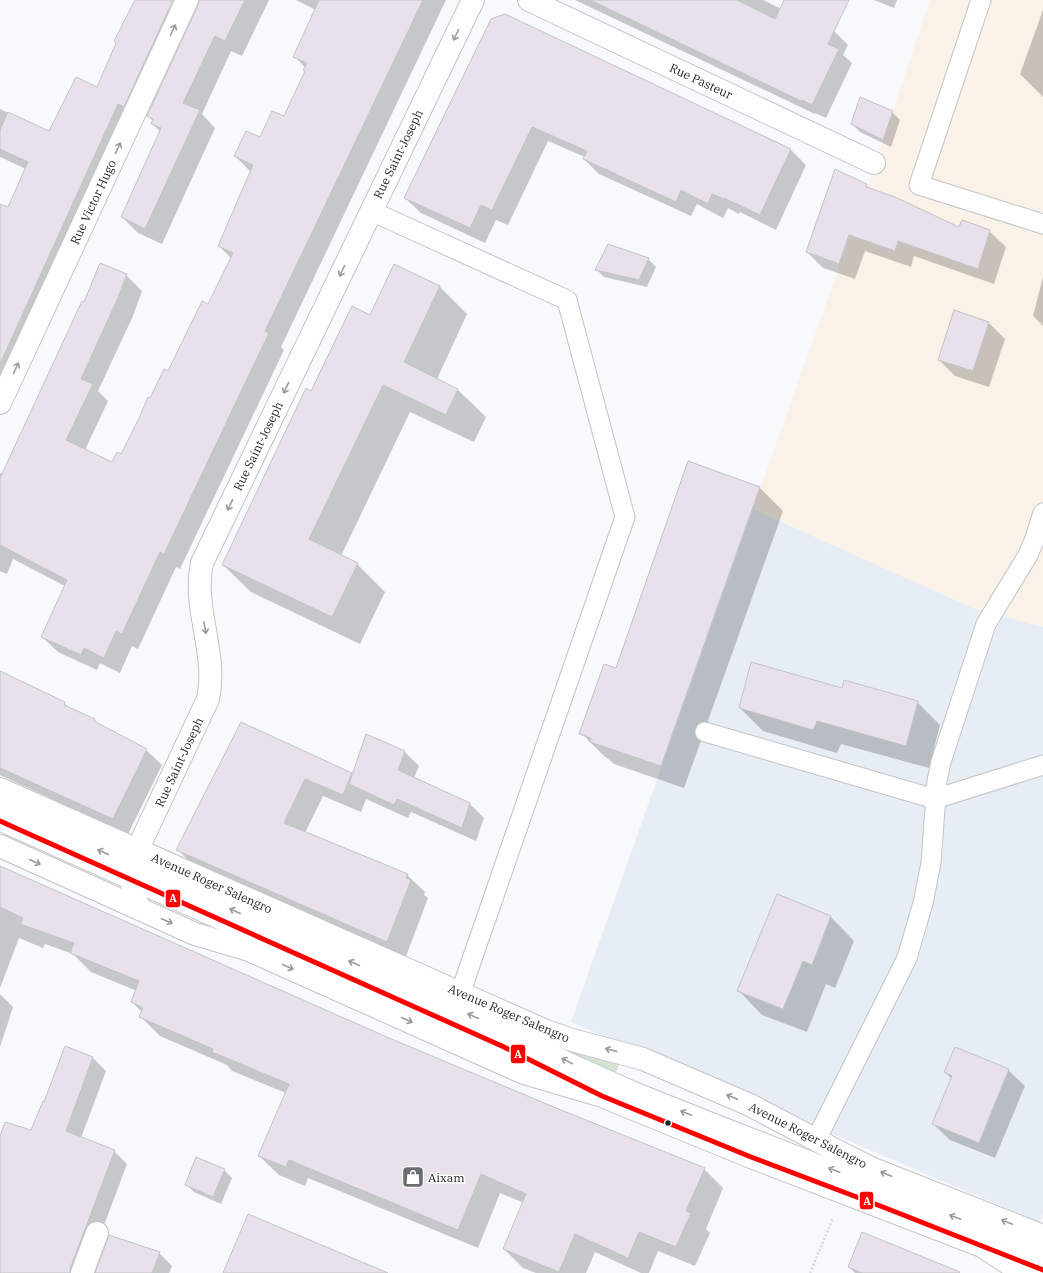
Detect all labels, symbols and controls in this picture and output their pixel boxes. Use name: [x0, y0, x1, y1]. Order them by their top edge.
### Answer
one-way arrow: [170, 25, 177, 37]
one-way arrow: [452, 29, 459, 41]
street label: Rue Pasteur: [667, 60, 735, 102]
street label: Rue Saint-Joseph: [370, 107, 426, 201]
one-way arrow: [115, 142, 122, 154]
street label: Rue Victor Hugo: [67, 157, 119, 247]
one-way arrow: [338, 264, 345, 276]
one-way arrow: [13, 362, 20, 374]
one-way arrow: [282, 382, 289, 394]
street label: Rue Saint-Joseph: [230, 399, 286, 493]
one-way arrow: [226, 499, 233, 511]
one-way arrow: [202, 621, 210, 634]
street label: Rue Saint-Joseph: [152, 714, 207, 809]
one-way arrow: [98, 848, 110, 855]
street label: Avenue Roger Salengro: [149, 850, 275, 916]
one-way arrow: [29, 859, 41, 866]
line badge: A: [165, 889, 181, 908]
one-way arrow: [229, 907, 241, 914]
one-way arrow: [160, 918, 172, 925]
one-way arrow: [348, 959, 360, 967]
one-way arrow: [282, 964, 294, 971]
street label: Avenue Roger Salengro: [446, 981, 572, 1045]
one-way arrow: [467, 1012, 479, 1019]
one-way arrow: [400, 1017, 412, 1025]
line badge: A: [510, 1044, 526, 1064]
one-way arrow: [605, 1046, 618, 1053]
text: A: [514, 1047, 522, 1061]
one-way arrow: [561, 1057, 573, 1064]
one-way arrow: [726, 1093, 738, 1101]
street label: Avenue Roger Salengro: [746, 1099, 870, 1171]
one-way arrow: [681, 1108, 693, 1116]
unlabelled marker: [663, 1118, 673, 1128]
shop icon: Aixam: [400, 1164, 426, 1190]
one-way arrow: [828, 1165, 840, 1173]
place label: Aixam: [428, 1170, 465, 1185]
one-way arrow: [880, 1170, 892, 1177]
line badge: A: [859, 1191, 874, 1210]
text: A: [863, 1194, 871, 1208]
one-way arrow: [949, 1213, 961, 1220]
one-way arrow: [1001, 1217, 1013, 1225]

